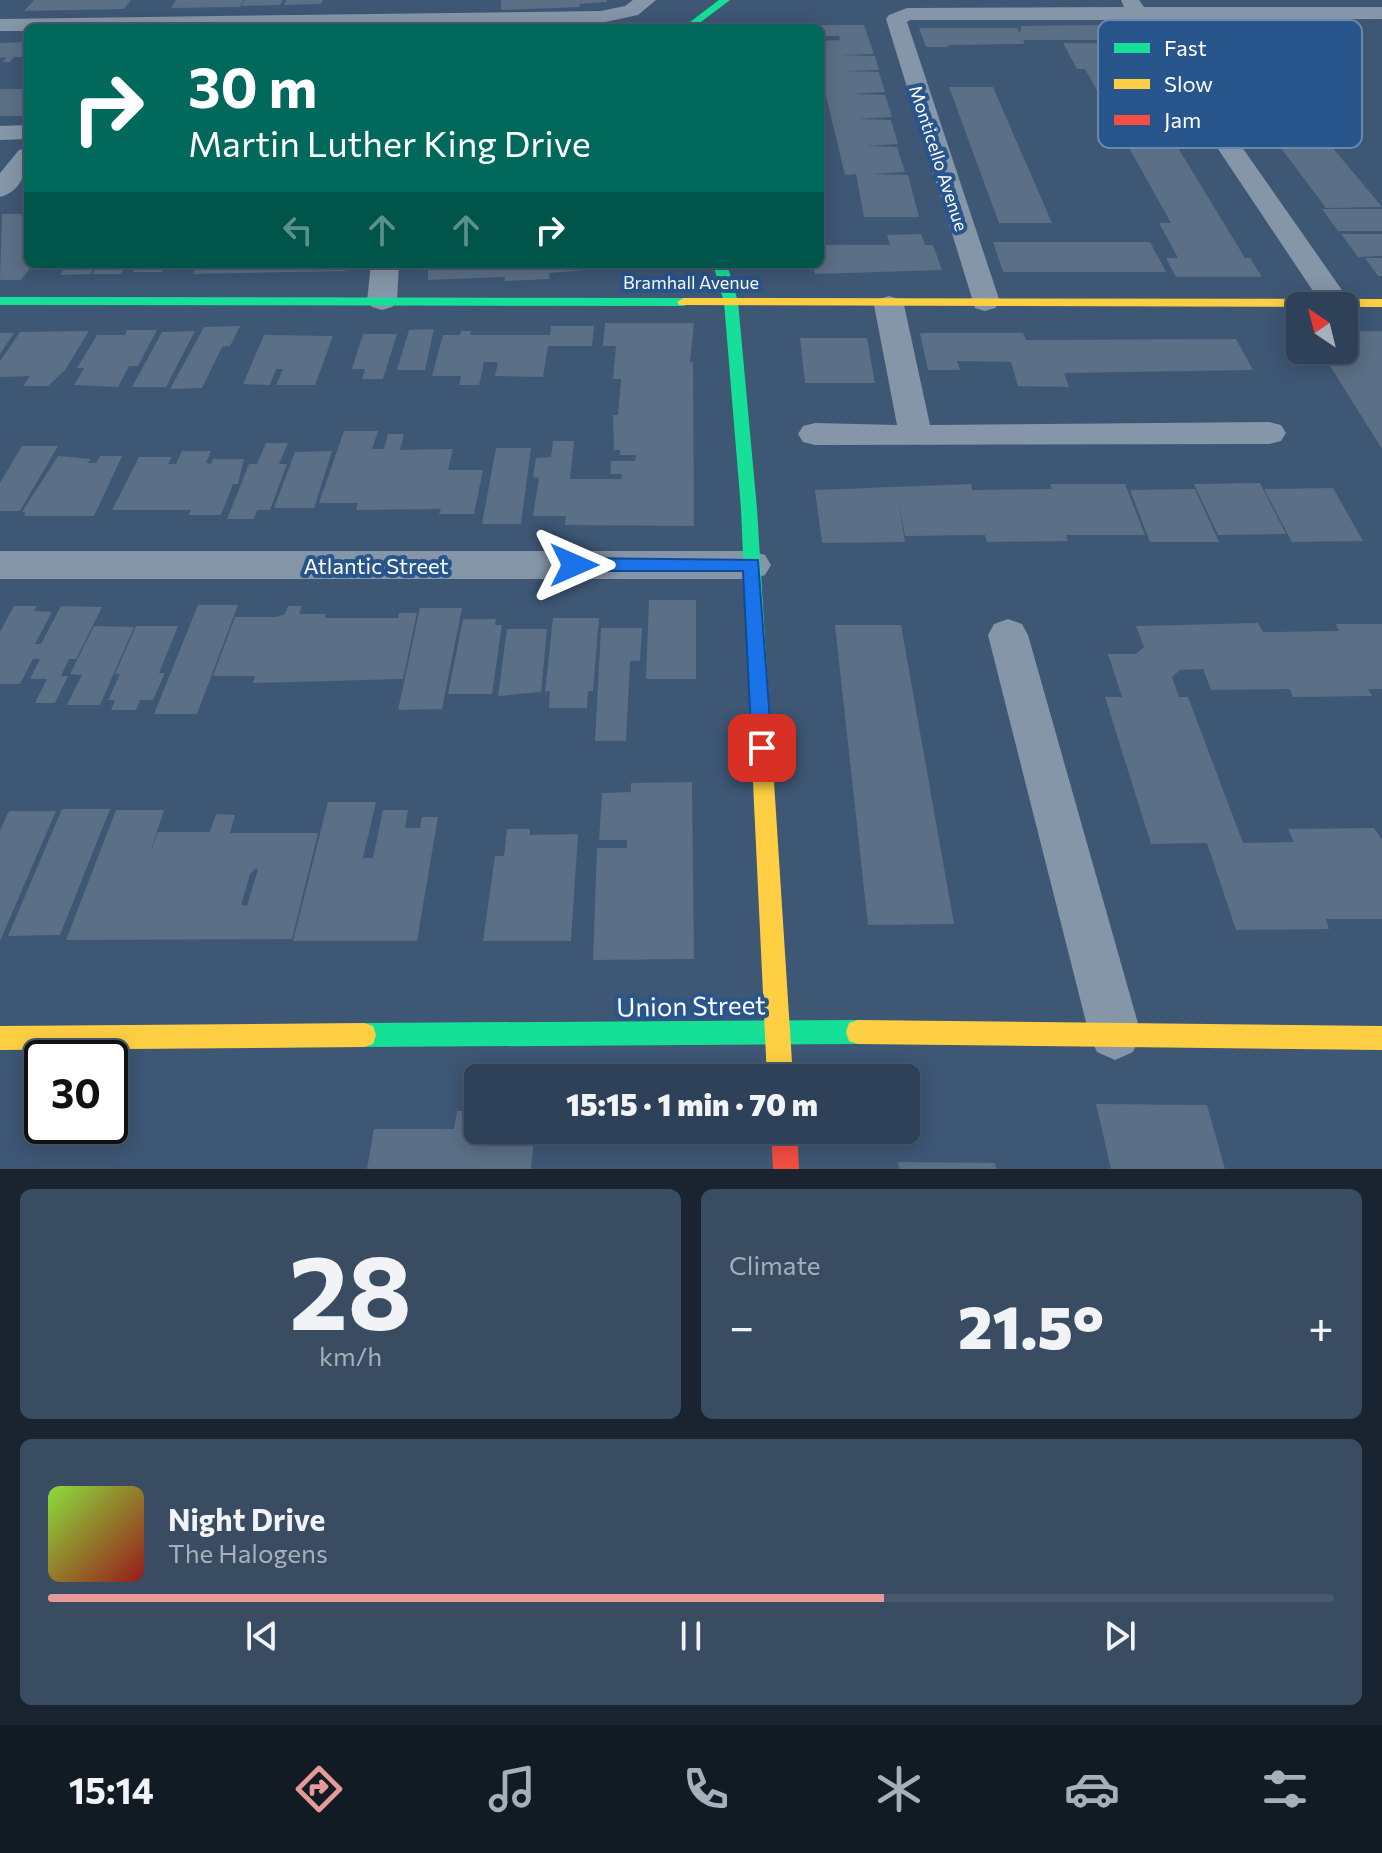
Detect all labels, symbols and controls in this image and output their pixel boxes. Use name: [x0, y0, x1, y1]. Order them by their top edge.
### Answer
legend: [1098, 20, 1362, 148]
text: Fast: [1164, 34, 1207, 61]
text: 30 m: [188, 51, 317, 120]
icon: right: [56, 56, 160, 160]
text: Slow: [1164, 70, 1213, 97]
street label: Monticello Avenue: [905, 82, 973, 234]
text: Jam: [1164, 106, 1201, 133]
text: Martin Luther King Drive: [188, 120, 591, 164]
icon: left: [276, 208, 320, 252]
icon: ahead: [360, 208, 404, 252]
icon: ahead: [444, 208, 488, 252]
icon: right: [528, 208, 572, 252]
street label: Bramhall Avenue: [623, 271, 759, 293]
north arrow: [1286, 292, 1358, 364]
map controls: [1286, 292, 1358, 364]
position arrow: [532, 523, 616, 607]
street label: Atlantic Street: [304, 552, 448, 579]
pin: [728, 714, 796, 782]
icon: arrive: [740, 726, 784, 770]
street label: Union Street: [616, 988, 766, 1022]
speed limit sign: 30: [24, 1040, 128, 1144]
text: 15:15 · 1 min · 70 m: [566, 1085, 818, 1122]
text: 28: [289, 1224, 412, 1351]
text: Climate: [729, 1249, 821, 1280]
text: 21.5°: [958, 1288, 1104, 1361]
text: −: [729, 1298, 754, 1352]
text: +: [1308, 1298, 1334, 1352]
text: km/h: [319, 1340, 382, 1371]
text: Night Drive: [168, 1500, 325, 1537]
text: The Halogens: [168, 1537, 328, 1568]
icon: previous: [240, 1614, 284, 1658]
icon: pause: [669, 1614, 713, 1658]
icon: next: [1098, 1614, 1142, 1658]
icon: directions: [291, 1761, 347, 1817]
icon: music: [484, 1761, 540, 1817]
icon: phone: [678, 1761, 734, 1817]
icon: climate: [871, 1761, 927, 1817]
icon: car: [1064, 1761, 1120, 1817]
icon: filters: [1257, 1761, 1313, 1817]
text: 15:14: [69, 1767, 154, 1811]

